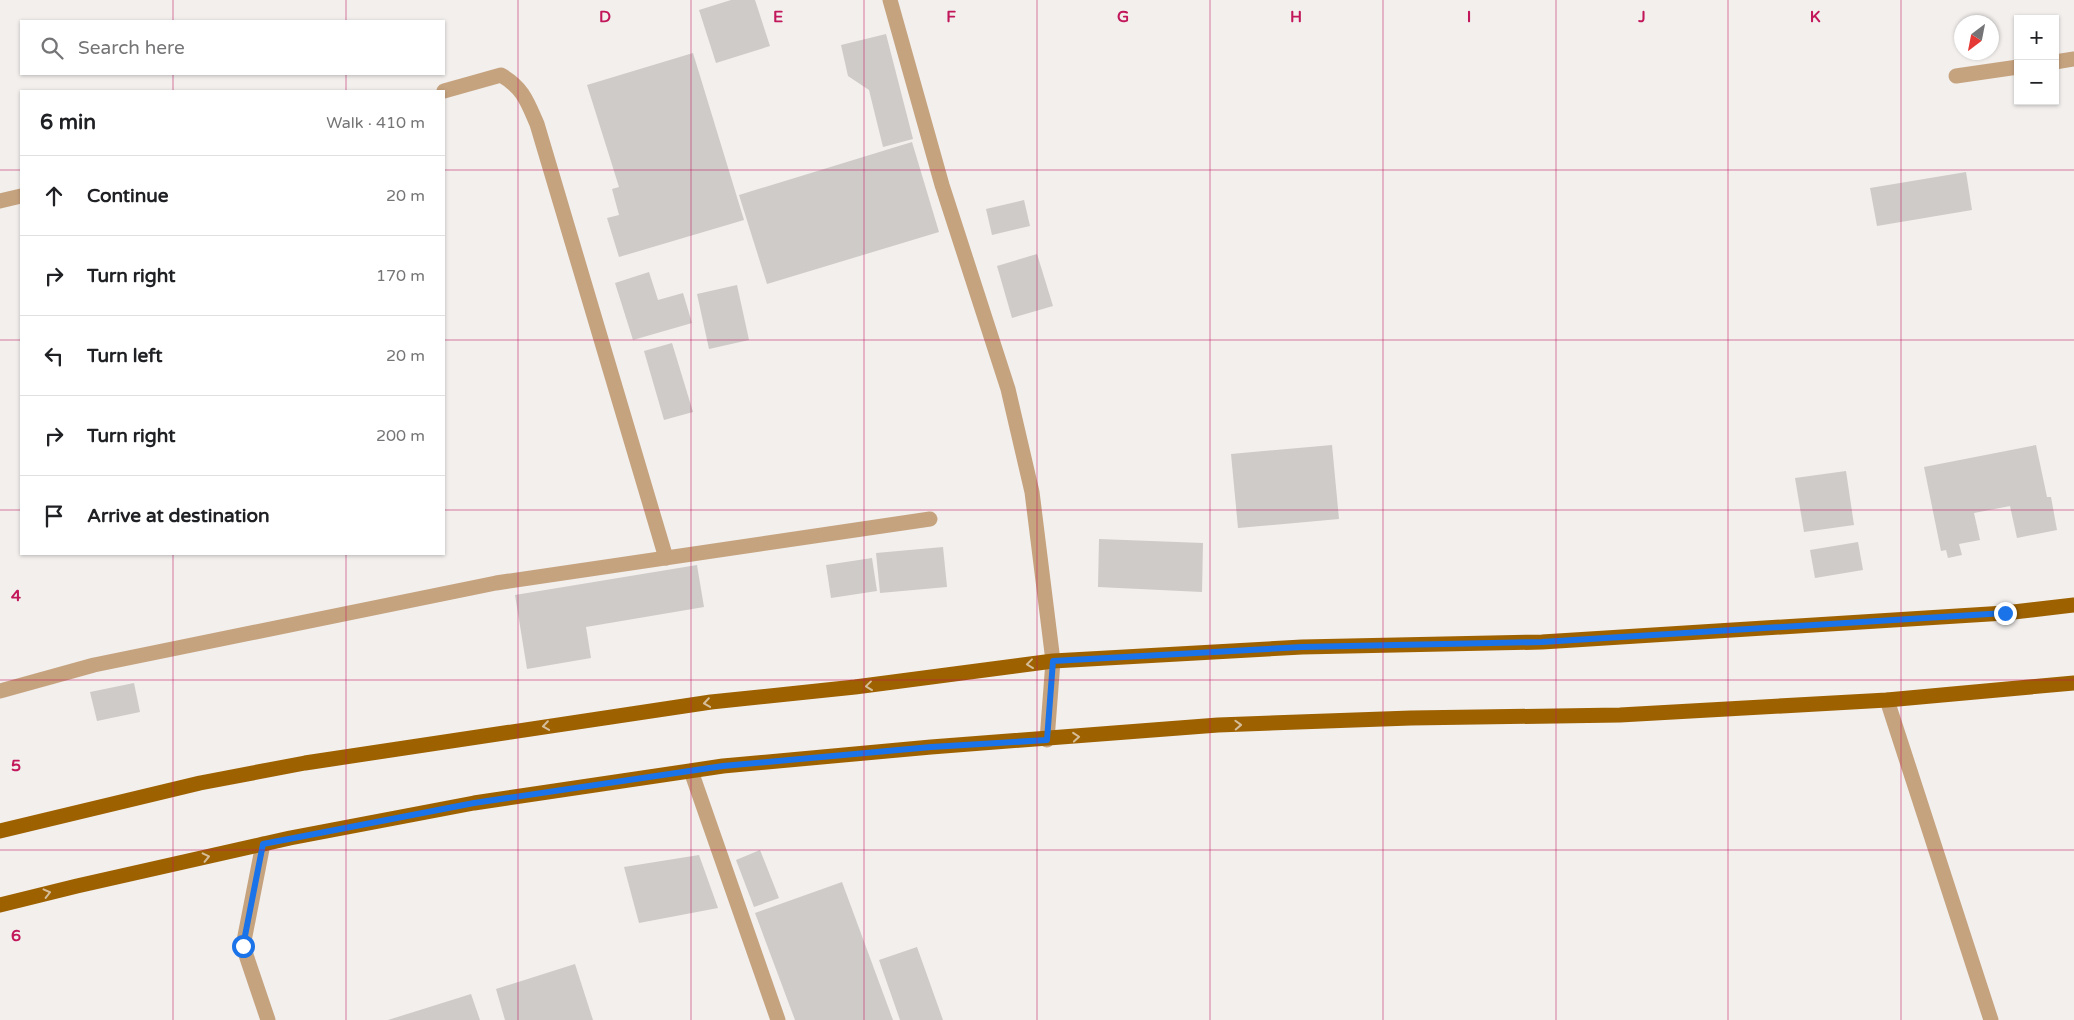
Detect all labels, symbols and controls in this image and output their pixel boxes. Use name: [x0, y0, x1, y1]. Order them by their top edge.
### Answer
text: D: [599, 7, 611, 27]
text: E: [773, 7, 783, 27]
text: F: [946, 7, 956, 27]
text: G: [1117, 7, 1129, 27]
text: H: [1290, 7, 1302, 27]
text: I: [1467, 7, 1471, 27]
text: J: [1637, 7, 1646, 27]
text: K: [1810, 7, 1821, 27]
north arrow: [1954, 15, 1999, 60]
map controls: [2014, 15, 2059, 105]
button: +: [2014, 15, 2059, 60]
search box: [20, 20, 445, 75]
icon: search: [38, 34, 66, 62]
text: Search here: [78, 37, 185, 59]
button: −: [2014, 60, 2059, 105]
text: 6 min: [40, 110, 96, 135]
text: Walk · 410 m: [326, 113, 425, 133]
icon: ahead: [40, 182, 68, 210]
text: Continue: [87, 185, 169, 207]
text: 20 m: [386, 186, 425, 206]
icon: right: [40, 262, 68, 290]
text: Turn right: [87, 265, 175, 287]
text: 170 m: [376, 266, 425, 286]
icon: left: [40, 342, 68, 370]
text: Turn left: [87, 345, 163, 367]
text: 20 m: [386, 346, 425, 366]
icon: right: [40, 422, 68, 450]
text: Turn right: [87, 425, 175, 447]
text: 200 m: [376, 426, 425, 446]
icon: arrive: [40, 502, 68, 530]
text: Arrive at destination: [87, 505, 270, 527]
text: 4: [11, 586, 21, 606]
route end: [1994, 602, 2017, 625]
one-way arrow: [1025, 659, 1034, 669]
one-way arrow: [864, 680, 873, 690]
one-way arrow: [703, 697, 711, 708]
one-way arrow: [1235, 719, 1243, 730]
one-way arrow: [542, 720, 550, 731]
one-way arrow: [1073, 732, 1081, 743]
text: 5: [11, 756, 21, 776]
one-way arrow: [201, 852, 210, 863]
one-way arrow: [43, 889, 51, 899]
text: 6: [11, 926, 21, 946]
route start: [232, 935, 255, 958]

